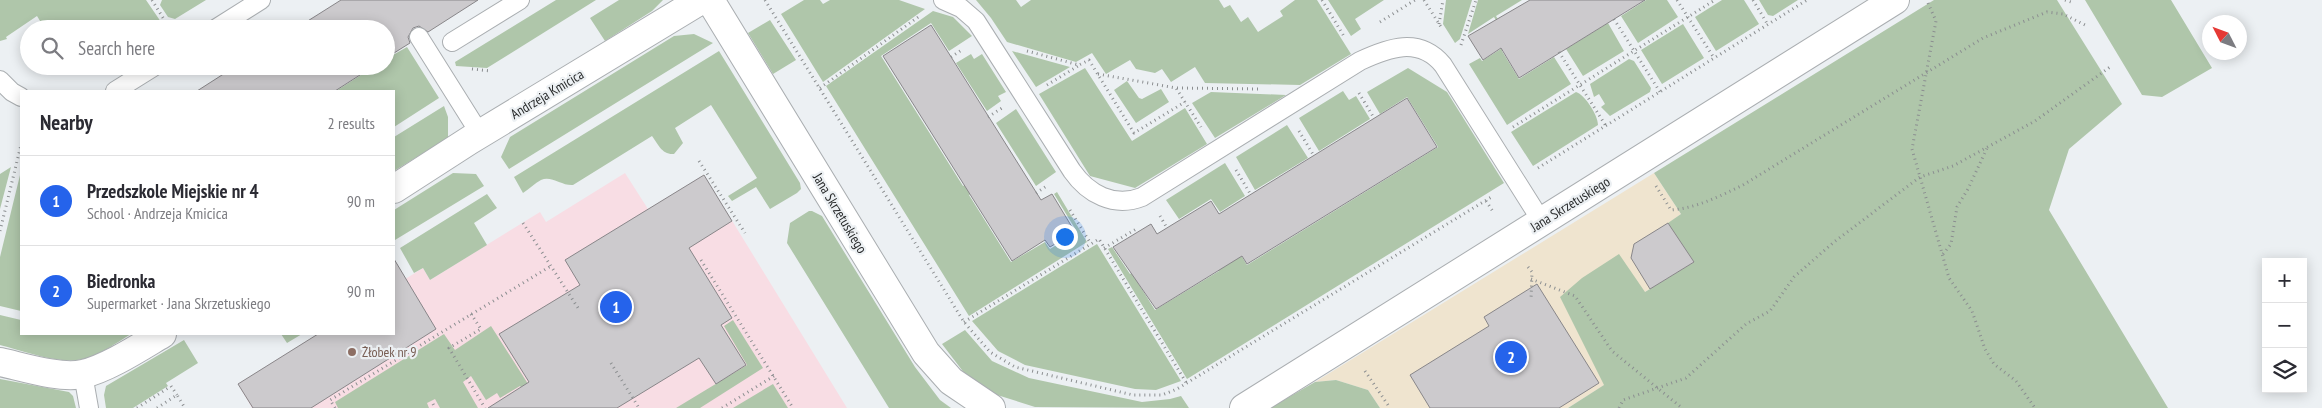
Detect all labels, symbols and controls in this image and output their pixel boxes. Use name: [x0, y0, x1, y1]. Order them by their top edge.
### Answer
north arrow: [2202, 15, 2247, 60]
search box: [20, 20, 395, 75]
icon: search: [38, 34, 66, 62]
text: Search here: [78, 36, 155, 60]
street label: Andrzeja Kmicica: [507, 65, 587, 123]
text: Nearby: [40, 109, 93, 136]
text: 2 results: [328, 113, 375, 133]
street label: Jana Skrzetuskiego: [808, 169, 871, 256]
street label: Jana Skrzetuskiego: [1526, 172, 1613, 236]
text: Przedszkole Miejskie nr 4: [87, 179, 259, 203]
text: 1: [52, 191, 60, 211]
text: 90 m: [347, 191, 375, 211]
text: School · Andrzeja Kmicica: [87, 203, 228, 223]
your location: [1052, 224, 1078, 250]
map controls: [2262, 258, 2307, 393]
button: +: [2262, 258, 2307, 303]
text: Biedronka: [87, 269, 155, 293]
text: 2: [52, 281, 60, 301]
text: 90 m: [347, 281, 375, 301]
pin: 1: [600, 288, 632, 326]
text: Supermarket · Jana Skrzetuskiego: [87, 293, 271, 313]
button: −: [2262, 303, 2307, 348]
pin: 2: [1495, 338, 1527, 376]
place label: Żłobek nr 9: [362, 343, 417, 361]
marker: Żłobek nr 9: [346, 346, 358, 358]
button: layers: [2262, 348, 2307, 393]

